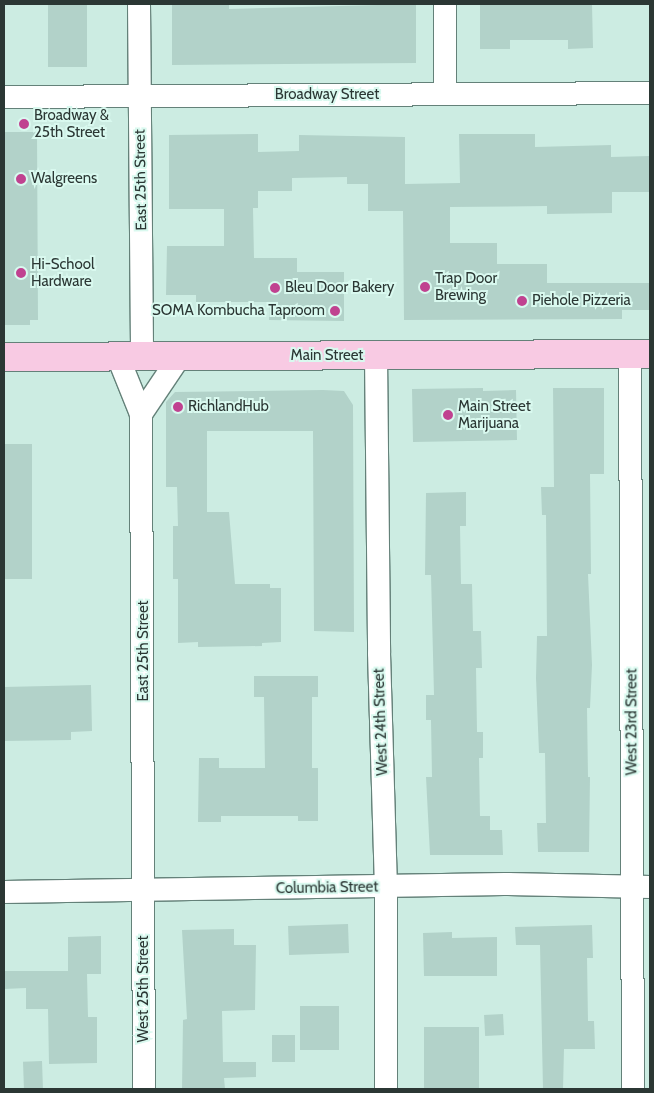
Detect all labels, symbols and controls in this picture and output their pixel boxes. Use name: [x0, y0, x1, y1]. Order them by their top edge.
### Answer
street label: Broadway Street: [275, 86, 379, 104]
place label: Broadway & 25th Street: [34, 106, 109, 141]
marker: Broadway & 25th Street: [18, 118, 30, 130]
street label: East 25th Street: [131, 129, 151, 231]
place label: Walgreens: [31, 170, 97, 188]
marker: Walgreens: [15, 173, 27, 185]
place label: Hi-School Hardware: [31, 255, 95, 290]
marker: Hi-School Hardware: [15, 267, 27, 279]
place label: Trap Door Brewing: [435, 269, 497, 304]
place label: Bleu Door Bakery: [285, 279, 394, 297]
marker: Trap Door Brewing: [419, 281, 431, 293]
marker: Bleu Door Bakery: [269, 282, 281, 294]
place label: Piehole Pizzeria: [532, 292, 631, 310]
marker: Piehole Pizzeria: [516, 295, 528, 307]
place label: SOMA Kombucha Taproom: [152, 302, 325, 320]
marker: SOMA Kombucha Taproom: [329, 305, 341, 317]
street label: Main Street: [291, 347, 363, 365]
place label: Main Street Marijuana: [458, 397, 531, 432]
place label: RichlandHub: [188, 398, 269, 416]
marker: RichlandHub: [172, 401, 184, 413]
marker: Main Street Marijuana: [442, 409, 454, 421]
street label: East 25th Street: [135, 600, 153, 702]
street label: West 24th Street: [370, 668, 392, 776]
street label: West 23rd Street: [623, 669, 641, 775]
street label: Columbia Street: [276, 878, 378, 898]
street label: West 25th Street: [135, 935, 153, 1043]

